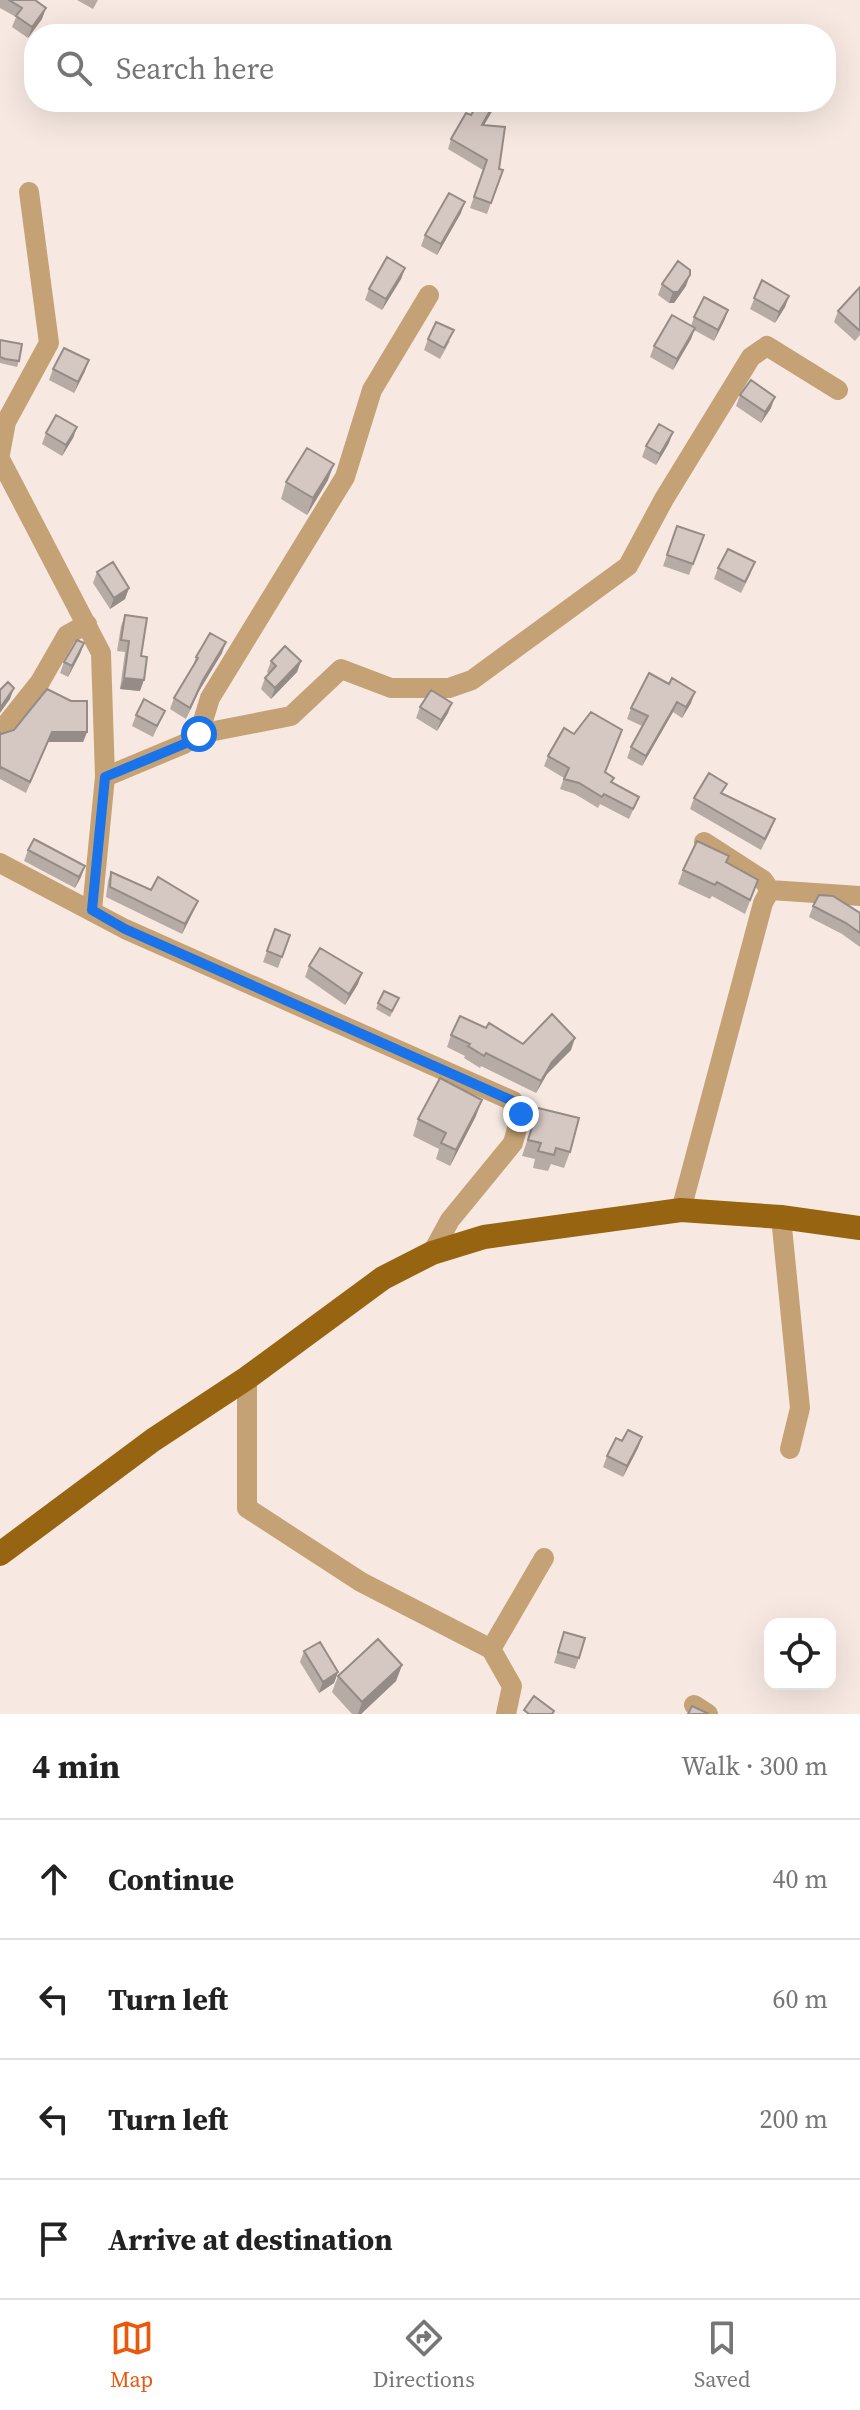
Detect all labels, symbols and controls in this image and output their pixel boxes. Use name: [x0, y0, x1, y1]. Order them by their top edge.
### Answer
search box: [24, 24, 836, 112]
icon: search: [52, 46, 96, 90]
text: Search here: [116, 48, 274, 89]
route start: [181, 716, 217, 752]
route end: [503, 1096, 539, 1132]
map controls: [764, 1618, 836, 1690]
button: locate: [764, 1618, 836, 1690]
text: 4 min: [32, 1743, 120, 1789]
text: Walk · 300 m: [681, 1748, 828, 1784]
icon: ahead: [32, 1857, 76, 1901]
text: Continue: [108, 1859, 234, 1900]
text: 40 m: [773, 1861, 828, 1897]
icon: left: [32, 1977, 76, 2021]
text: Turn left: [108, 1979, 228, 2020]
text: 60 m: [773, 1981, 828, 2017]
icon: left: [32, 2097, 76, 2141]
text: Turn left: [108, 2099, 228, 2140]
text: 200 m: [760, 2101, 828, 2137]
icon: arrive: [32, 2217, 76, 2261]
text: Arrive at destination: [108, 2219, 393, 2260]
tab: Map: [110, 2316, 154, 2394]
tab: Directions: [373, 2316, 475, 2394]
tab: Saved: [694, 2316, 750, 2394]

